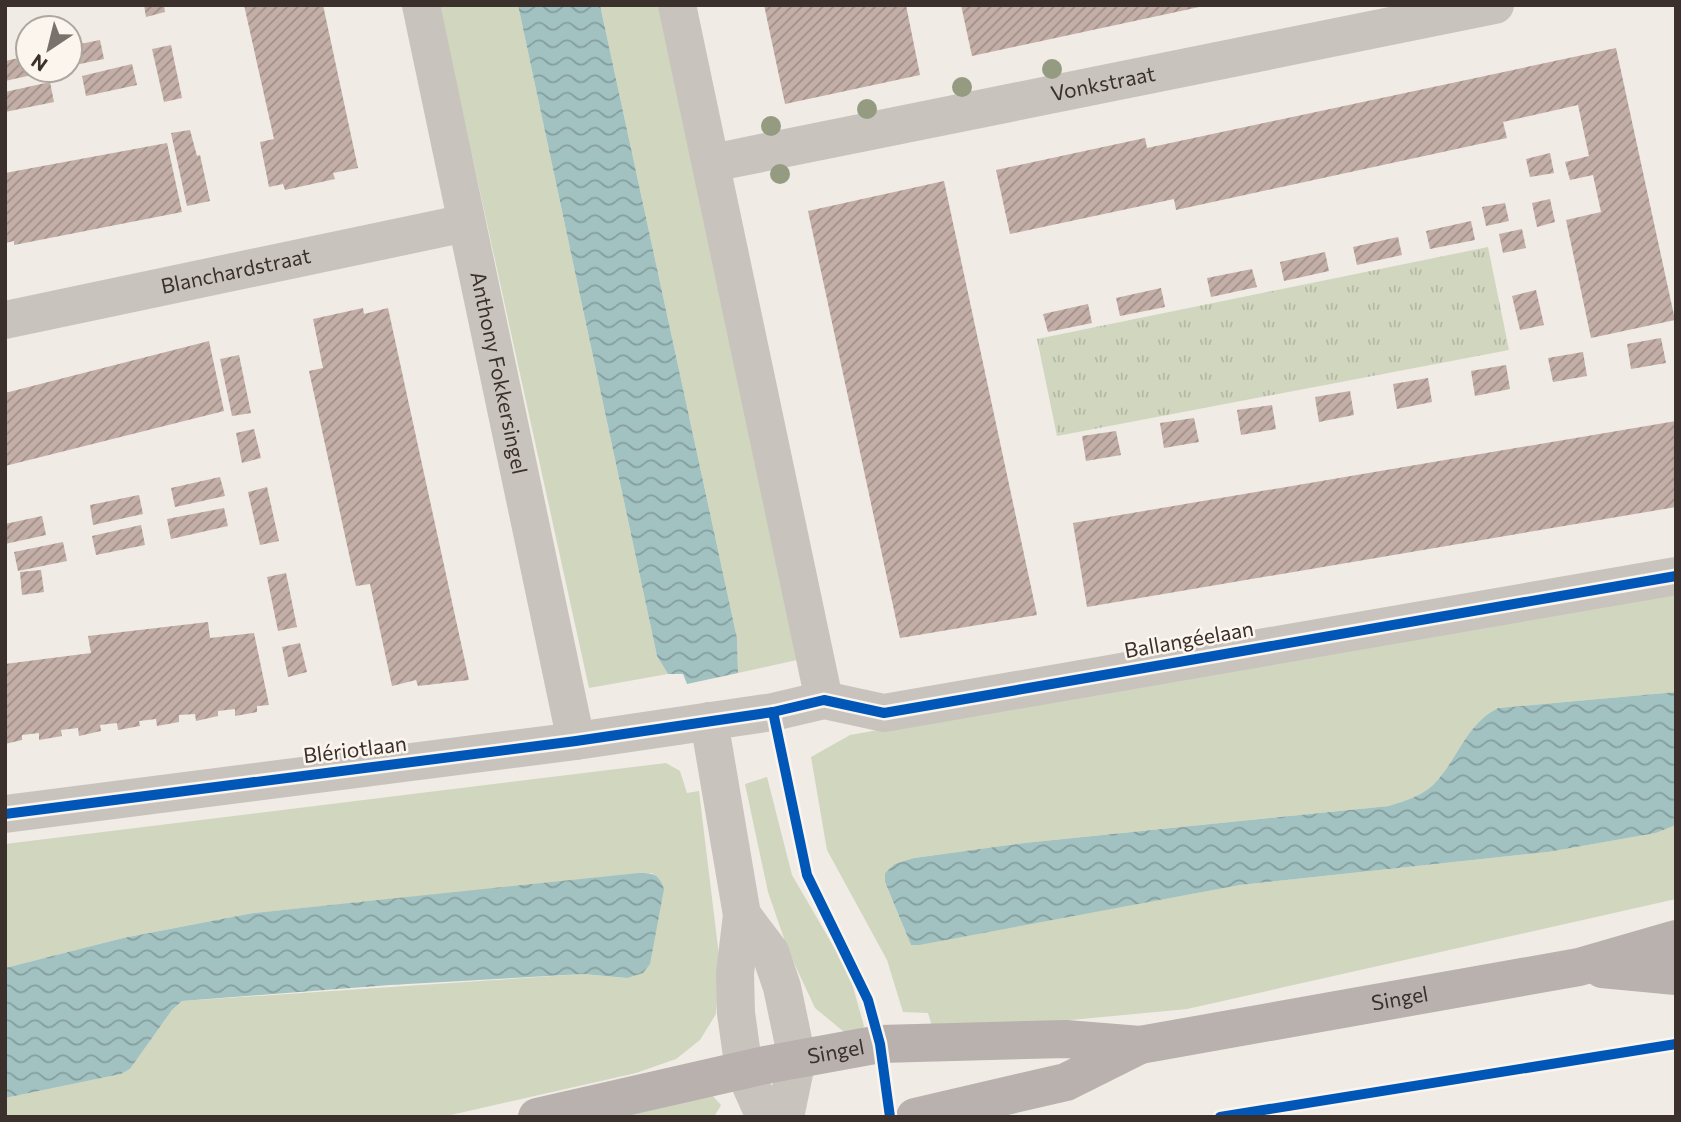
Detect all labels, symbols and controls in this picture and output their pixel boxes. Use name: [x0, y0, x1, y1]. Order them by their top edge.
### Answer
north arrow: [14, 14, 84, 84]
text: N: [27, 50, 51, 77]
street label: Vonkstraat: [1048, 60, 1157, 105]
street label: Blanchardstraat: [158, 242, 313, 298]
street label: Anthony Fokkersingel: [466, 269, 533, 476]
street label: Ballangéelaan: [1122, 615, 1255, 662]
street label: Blériotlaan: [302, 730, 408, 767]
street label: Singel: [1369, 980, 1430, 1015]
street label: Singel: [805, 1033, 866, 1068]

